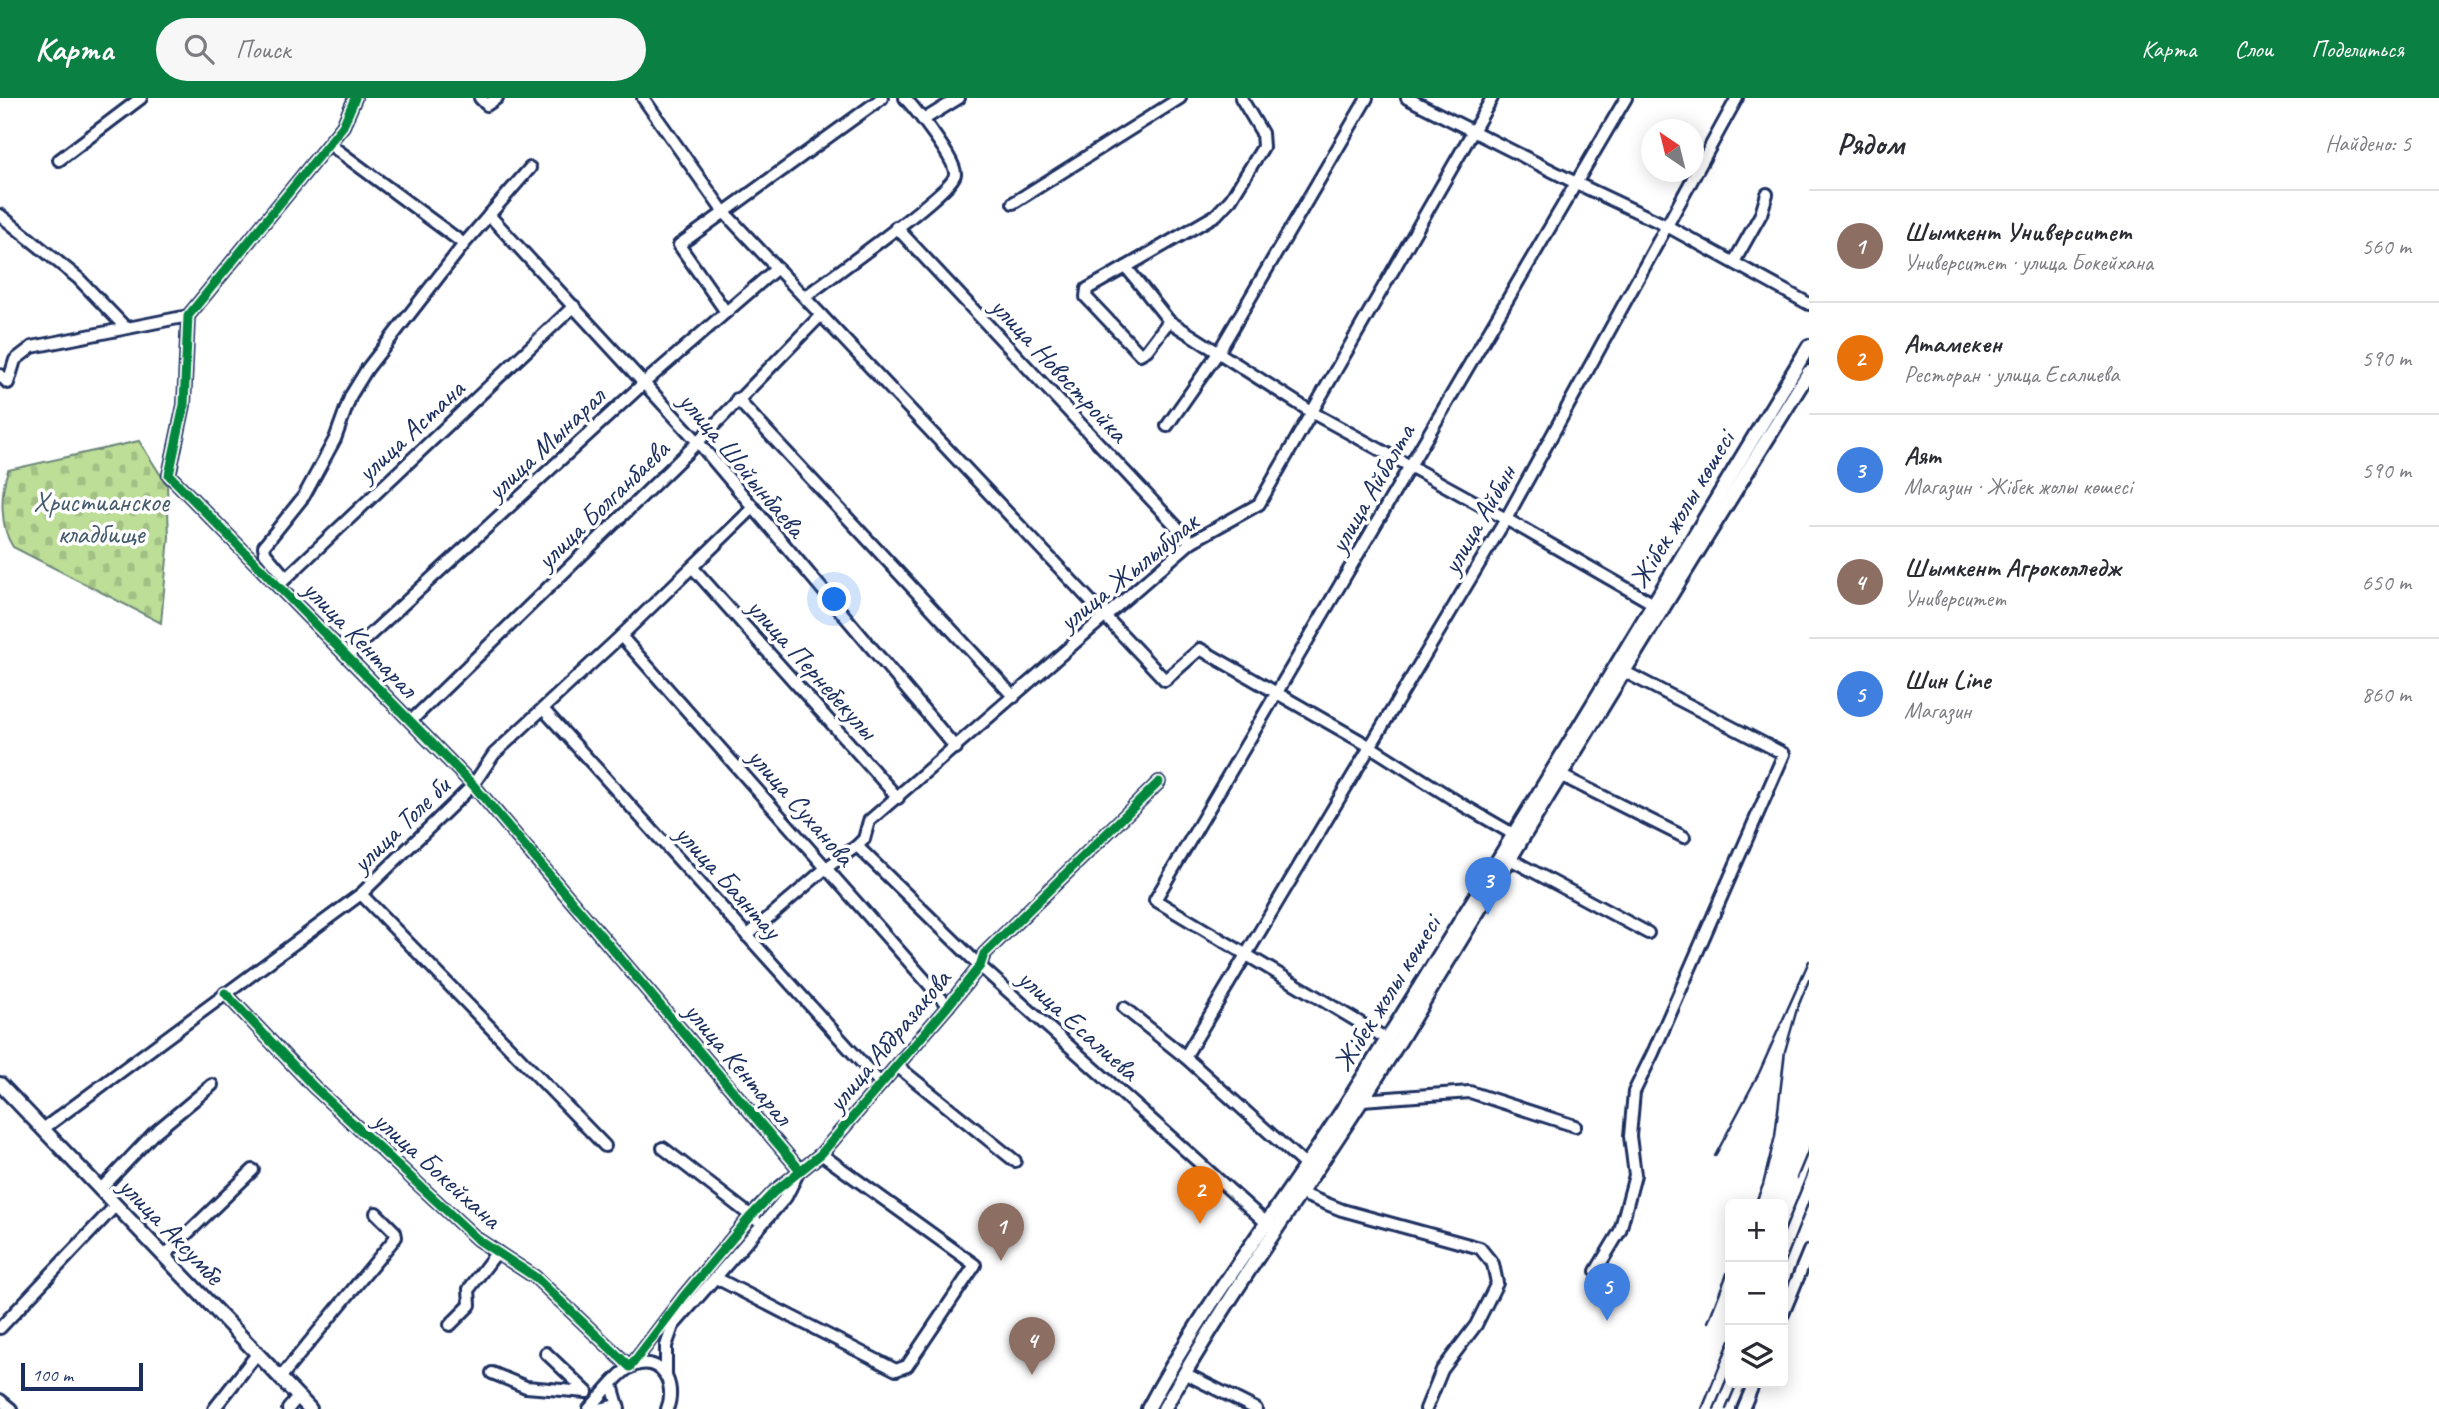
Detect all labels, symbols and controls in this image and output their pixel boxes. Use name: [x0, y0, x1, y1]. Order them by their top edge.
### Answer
search box: [156, 18, 646, 81]
text: Карта: [35, 28, 114, 70]
icon: search: [180, 30, 218, 68]
text: Поиск: [236, 33, 290, 66]
text: Карта: [2142, 34, 2196, 64]
text: Слои: [2234, 34, 2273, 64]
text: Поделиться: [2311, 34, 2404, 64]
north arrow: [1641, 119, 1704, 182]
text: Рядом: [1837, 125, 1904, 163]
text: Найдено: 5: [2325, 129, 2411, 158]
text: Шымкент Университет: [1904, 215, 2131, 248]
text: 1: [1855, 232, 1865, 261]
text: 560 m: [2362, 232, 2411, 261]
text: Университет · улица Бокейхана: [1904, 248, 2153, 277]
street label: улица Новостройка: [982, 288, 1137, 451]
text: Атамекен: [1904, 327, 2002, 360]
text: 2: [1855, 344, 1865, 373]
text: 590 m: [2362, 344, 2411, 373]
text: Ресторан · улица Есалиева: [1904, 360, 2119, 389]
street label: улица Астана: [348, 370, 473, 491]
street label: улица Мынарал: [477, 378, 614, 509]
street label: улица Шойынбаева: [670, 383, 815, 546]
street label: улица Айбалта: [1320, 416, 1423, 561]
street label: Жібек жолы көшесі: [1621, 421, 1744, 594]
street label: улица Болганбаева: [527, 431, 678, 578]
text: Аят: [1904, 439, 1940, 472]
text: 3: [1855, 456, 1865, 485]
text: 590 m: [2362, 456, 2411, 485]
street label: улица Айбын: [1432, 457, 1524, 582]
text: Магазин · Жібек жолы көшесі: [1904, 472, 2132, 501]
park label: Христианское кладбище: [33, 484, 171, 551]
street label: улица Жылыбулак: [1050, 503, 1207, 640]
text: Шымкент Агроколледж: [1904, 551, 2121, 584]
text: 4: [1855, 568, 1865, 597]
text: 650 m: [2362, 568, 2411, 597]
street label: улица Кентарал: [294, 571, 427, 706]
your location: [817, 582, 851, 616]
text: Университет: [1904, 584, 2006, 613]
street label: улица Пернебекулы: [739, 589, 887, 748]
text: Шин Line: [1904, 663, 1990, 696]
text: 5: [1855, 680, 1865, 709]
text: 860 m: [2362, 680, 2411, 709]
text: Магазин: [1904, 696, 1971, 725]
street label: улица Суханова: [739, 738, 864, 874]
street label: улица Толе би: [342, 767, 459, 881]
street label: улица Баянтау: [667, 815, 791, 948]
pin: 3: [1465, 857, 1511, 915]
street label: Жібек жолы көшесі: [1325, 906, 1450, 1078]
street label: улица Есалиева: [1009, 959, 1148, 1089]
street label: улица Абдразакова: [817, 961, 959, 1120]
street label: улица Кентарал: [676, 993, 802, 1134]
street label: улица Бокейхана: [365, 1101, 510, 1237]
pin: 2: [1177, 1166, 1223, 1224]
street label: улица Аксумбе: [110, 1168, 233, 1293]
map controls: [1725, 1199, 1788, 1388]
button: +: [1725, 1199, 1788, 1262]
pin: 1: [978, 1203, 1024, 1261]
button: −: [1725, 1262, 1788, 1325]
pin: 5: [1584, 1263, 1630, 1321]
pin: 4: [1009, 1317, 1055, 1375]
button: layers: [1725, 1325, 1788, 1388]
scale bar: [21, 1360, 144, 1392]
text: 100 m: [32, 1363, 73, 1387]

